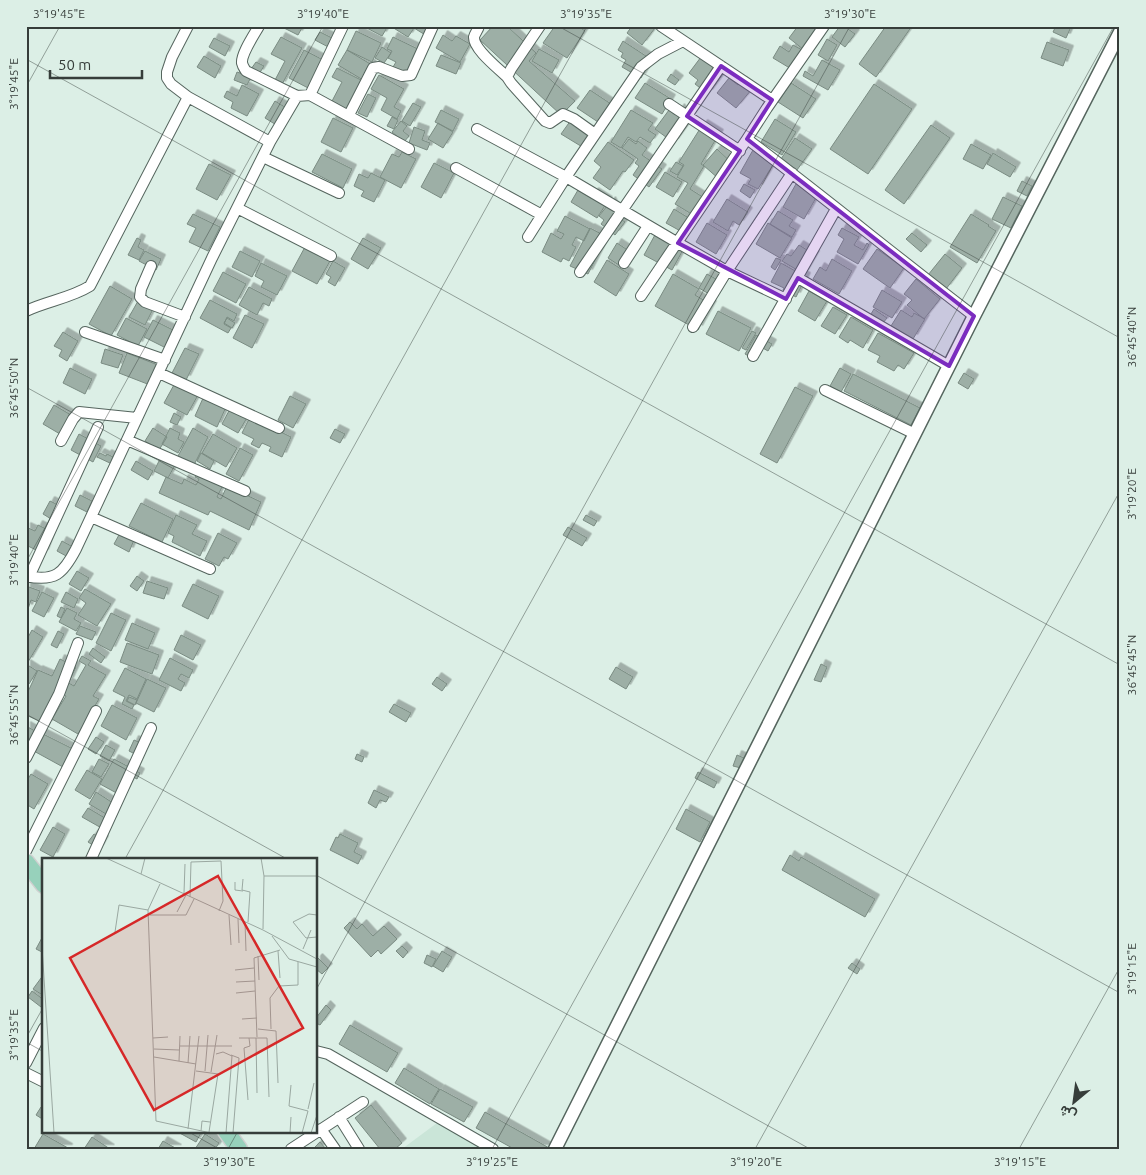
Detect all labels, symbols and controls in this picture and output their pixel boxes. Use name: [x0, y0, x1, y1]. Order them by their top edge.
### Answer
text: 3°19'45"E: [33, 7, 85, 20]
text: 3°19'40"E: [297, 7, 349, 20]
text: 3°19'35"E: [560, 7, 612, 20]
text: 3°19'30"E: [824, 7, 876, 20]
scale bar: [50, 48, 142, 80]
text: 50 m: [58, 56, 91, 73]
text: 3°19'45"E: [7, 58, 20, 110]
text: 36°45'40"N: [1125, 307, 1138, 367]
text: 36°45'50"N: [7, 358, 20, 418]
text: 3°19'20"E: [1125, 468, 1138, 520]
text: 3°19'40"E: [7, 534, 20, 586]
text: 36°45'45"N: [1125, 635, 1138, 695]
text: 36°45'55"N: [7, 685, 20, 745]
inset map: [42, 858, 318, 1132]
text: 3°19'15"E: [1125, 943, 1138, 995]
text: 3°19'35"E: [7, 1009, 20, 1061]
north arrow: [1048, 1078, 1098, 1128]
text: ش: [1056, 1101, 1079, 1124]
text: 3°19'30"E: [203, 1155, 255, 1168]
text: 3°19'25"E: [466, 1155, 518, 1168]
text: 3°19'20"E: [730, 1155, 782, 1168]
text: 3°19'15"E: [994, 1155, 1046, 1168]

